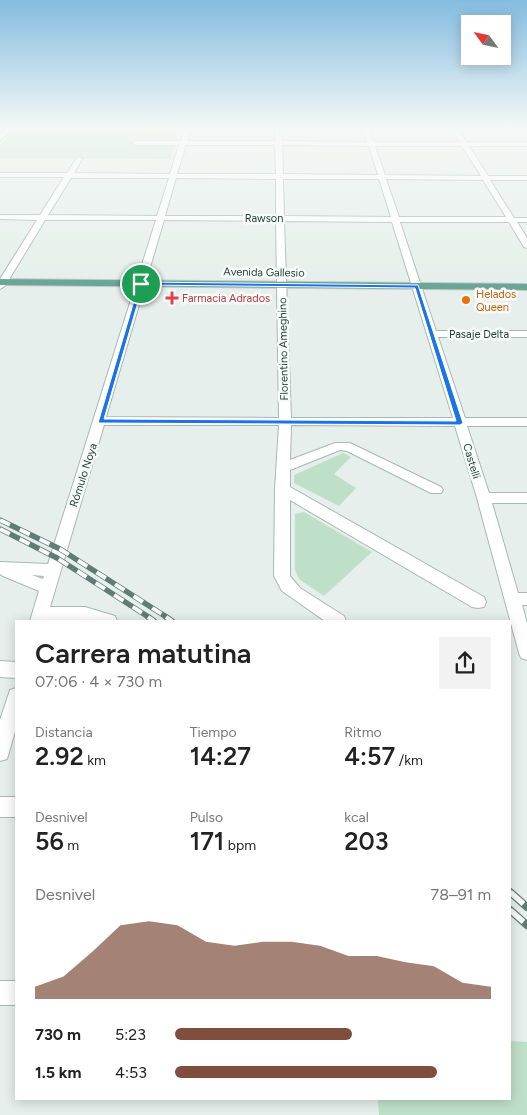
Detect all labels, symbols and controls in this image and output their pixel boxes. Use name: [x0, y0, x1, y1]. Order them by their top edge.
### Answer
north arrow: [461, 15, 511, 65]
map controls: [461, 15, 511, 65]
street label: Rawson: [245, 212, 283, 225]
pin: [120, 263, 162, 305]
street label: Avenida Gallesio: [223, 265, 305, 280]
icon: arrive: [127, 270, 155, 298]
place label: Helados Queen: [476, 288, 516, 314]
marker: Farmacia Adrados: [166, 292, 178, 304]
place label: Farmacia Adrados: [182, 292, 270, 305]
marker: Helados Queen: [460, 294, 472, 306]
street label: Florentino Ameghino: [276, 297, 291, 401]
street label: Pasaje Delta: [449, 328, 509, 341]
street label: Rómulo Noya: [67, 442, 100, 509]
street label: Castelli: [460, 442, 483, 480]
text: Carrera matutina: [35, 636, 251, 670]
button: share: [439, 637, 491, 689]
text: 07:06 · 4 × 730 m: [35, 672, 162, 691]
text: Distancia: [35, 724, 93, 741]
text: Tiempo: [190, 724, 237, 741]
text: Ritmo: [344, 724, 382, 741]
text: 2.92: [35, 741, 84, 771]
text: 14:27: [190, 741, 251, 771]
text: 4:57: [344, 741, 395, 771]
text: km: [84, 752, 106, 769]
text: /km: [395, 752, 423, 769]
text: Desnivel: [35, 809, 88, 826]
text: Pulso: [190, 809, 223, 826]
text: kcal: [344, 809, 369, 826]
text: 56: [35, 826, 64, 856]
text: 171: [190, 826, 224, 856]
text: 203: [344, 826, 389, 856]
text: m: [64, 837, 79, 854]
text: bpm: [224, 837, 256, 854]
text: Desnivel: [35, 885, 95, 904]
text: 78–91 m: [431, 885, 491, 904]
text: 730 m: [35, 1025, 81, 1044]
text: 5:23: [115, 1025, 146, 1044]
text: 1.5 km: [35, 1063, 81, 1082]
text: 4:53: [115, 1063, 147, 1082]

